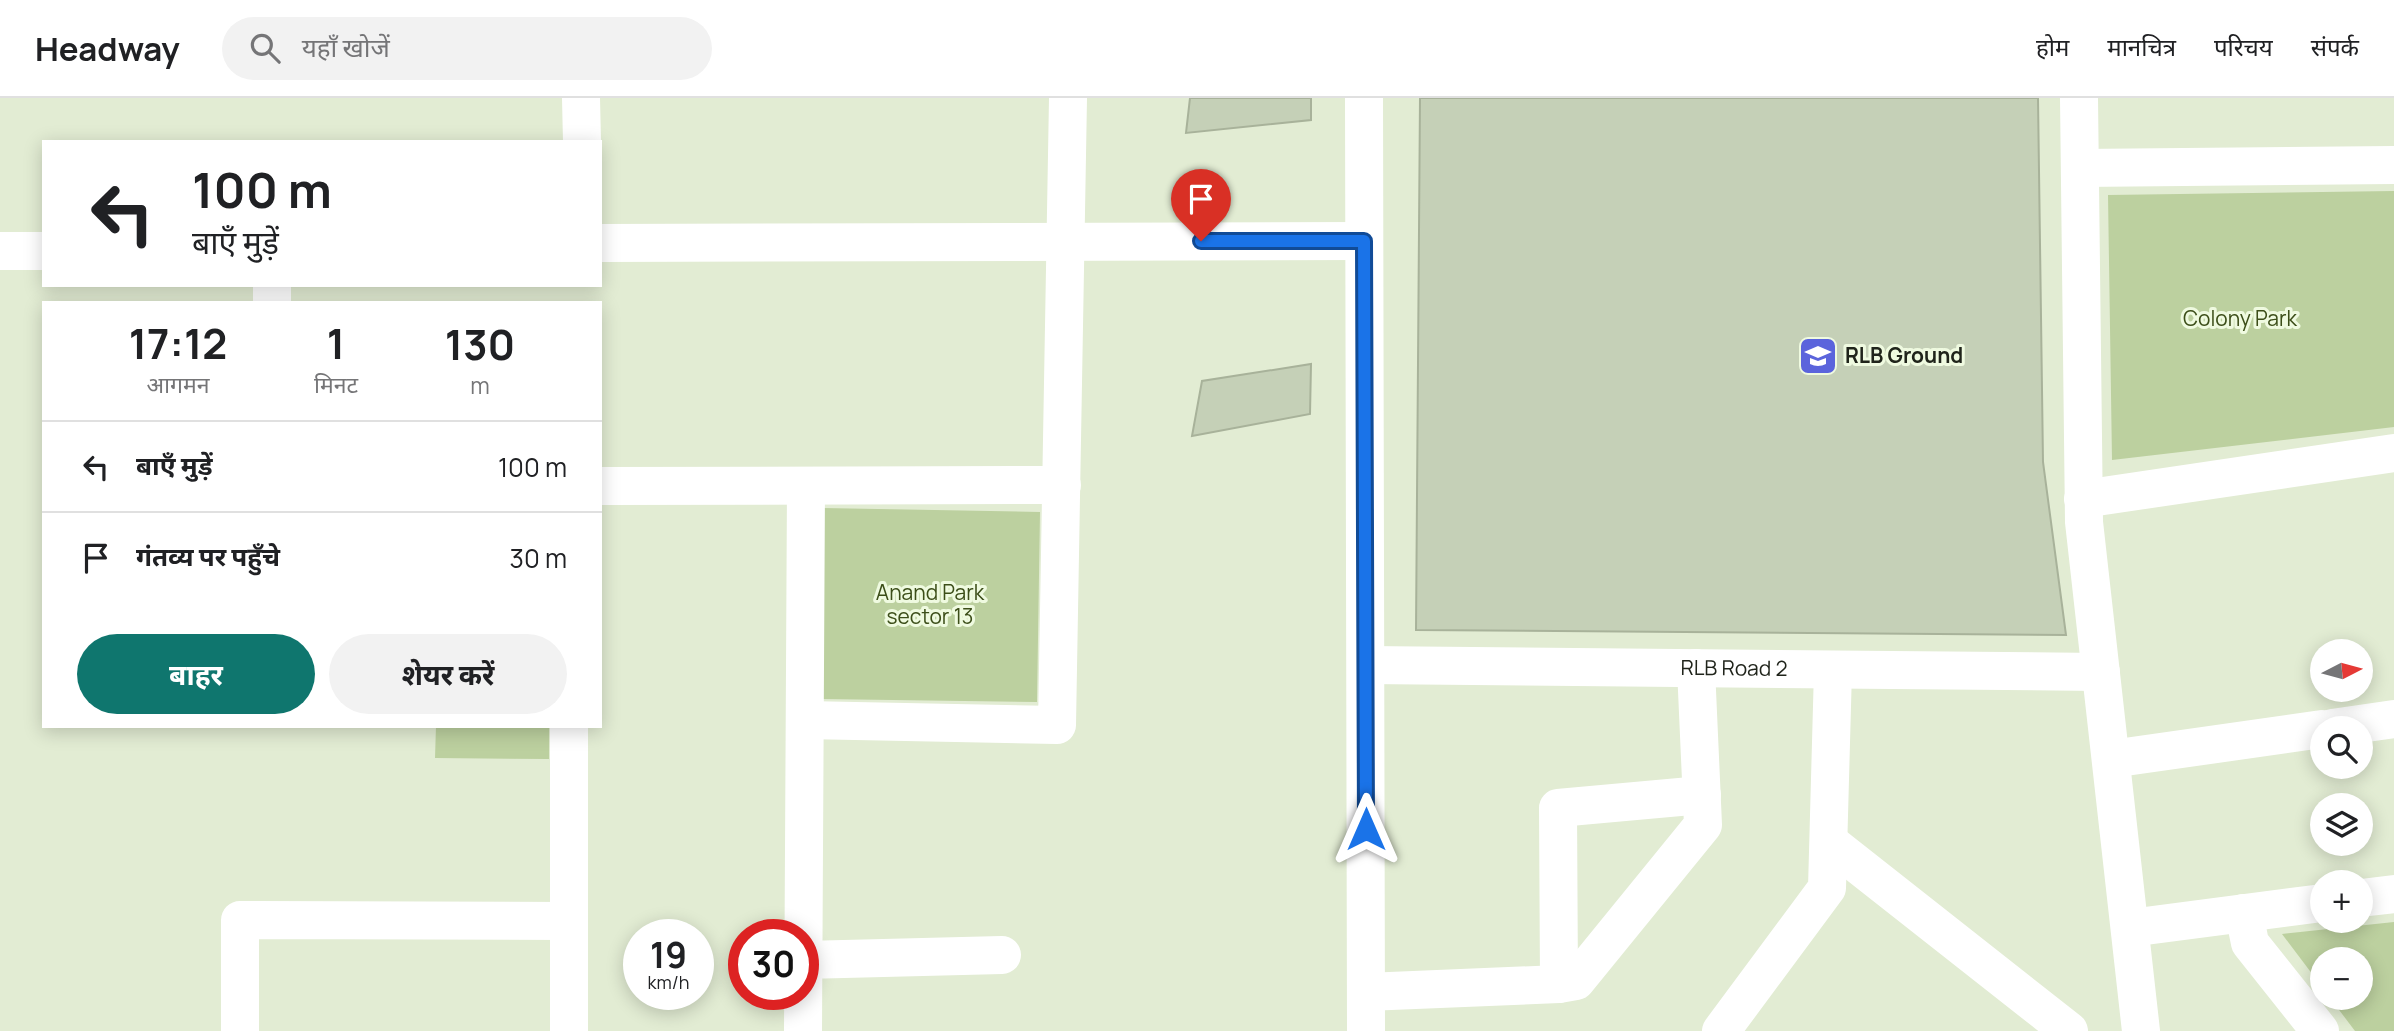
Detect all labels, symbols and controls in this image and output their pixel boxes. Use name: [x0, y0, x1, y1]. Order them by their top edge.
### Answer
search box: [222, 17, 712, 80]
text: Headway: [35, 26, 180, 71]
icon: search: [246, 29, 284, 67]
text: यहाँ खोजें: [302, 29, 390, 65]
text: होम: [2036, 30, 2069, 63]
text: मानचित्र: [2107, 30, 2176, 63]
text: परिचय: [2214, 30, 2273, 63]
text: संपर्क: [2311, 30, 2359, 63]
text: 100 m: [192, 156, 332, 223]
icon: left: [77, 168, 168, 259]
pin: [1171, 169, 1231, 241]
icon: arrive: [1182, 180, 1220, 218]
text: बाएँ मुड़ें: [192, 220, 279, 264]
park label: Colony Park: [2183, 304, 2298, 332]
text: 17:12: [129, 314, 227, 372]
text: 1: [327, 314, 345, 372]
text: 130: [445, 315, 515, 373]
school or university icon: RLB Ground: [1797, 335, 1839, 377]
place label: RLB Ground: [1845, 341, 1963, 369]
text: आगमन: [147, 368, 210, 400]
text: मिनट: [314, 368, 358, 400]
text: m: [470, 369, 490, 401]
text: बाएँ मुड़ें: [136, 447, 213, 483]
icon: left: [77, 448, 115, 486]
text: 100 m: [498, 449, 567, 485]
text: गंतव्य पर पहुँचे: [136, 538, 280, 574]
icon: arrive: [77, 539, 115, 577]
text: 30 m: [510, 540, 567, 576]
park label: Anand Park sector 13: [876, 578, 985, 630]
button: बाहर: [77, 634, 315, 714]
button: शेयर करें: [329, 634, 567, 714]
north arrow: [2310, 639, 2373, 702]
map controls: [2310, 639, 2373, 1010]
street label: RLB Road 2: [1680, 653, 1788, 682]
button: search: [2310, 716, 2373, 779]
position arrow: [1329, 792, 1403, 866]
button: layers: [2310, 793, 2373, 856]
button: +: [2310, 870, 2373, 933]
speed limit sign: 30: [728, 919, 819, 1010]
text: 19: [650, 931, 687, 979]
button: −: [2310, 947, 2373, 1010]
text: km/h: [648, 970, 689, 994]

